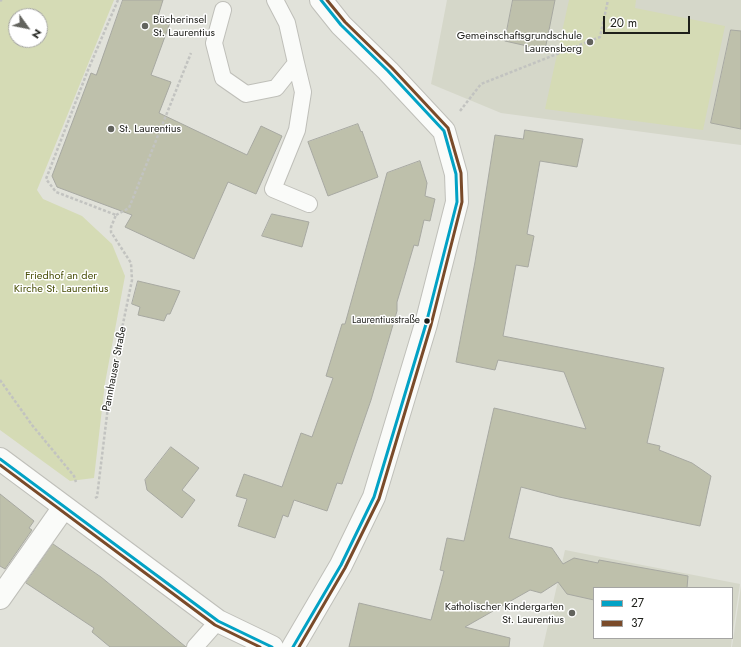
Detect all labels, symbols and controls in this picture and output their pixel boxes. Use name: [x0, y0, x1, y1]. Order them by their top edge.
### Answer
north arrow: [8, 8, 48, 48]
scale bar: [605, 8, 692, 34]
place label: Bücherinsel St. Laurentius: [153, 13, 215, 39]
text: 20 m: [610, 14, 637, 32]
marker: Bücherinsel St. Laurentius: [140, 21, 150, 31]
text: N: [28, 26, 46, 42]
place label: Gemeinschaftsgrundschule Laurensberg: [457, 29, 582, 55]
marker: Gemeinschaftsgrundschule Laurensberg: [585, 37, 595, 47]
place label: St. Laurentius: [119, 122, 181, 136]
marker: St. Laurentius: [106, 124, 116, 134]
park label: Friedhof an der Kirche St. Laurentius: [14, 269, 108, 295]
place label: Laurentiusstraße: [352, 315, 420, 327]
marker: Laurentiusstraße: [422, 316, 432, 326]
street label: Pannhauser Straße: [100, 325, 130, 413]
legend: [593, 587, 733, 639]
text: 27: [631, 594, 644, 612]
place label: Katholischer Kindergarten St. Laurentius: [445, 600, 564, 626]
marker: Katholischer Kindergarten St. Laurentius: [567, 608, 577, 618]
text: 37: [631, 614, 644, 632]

